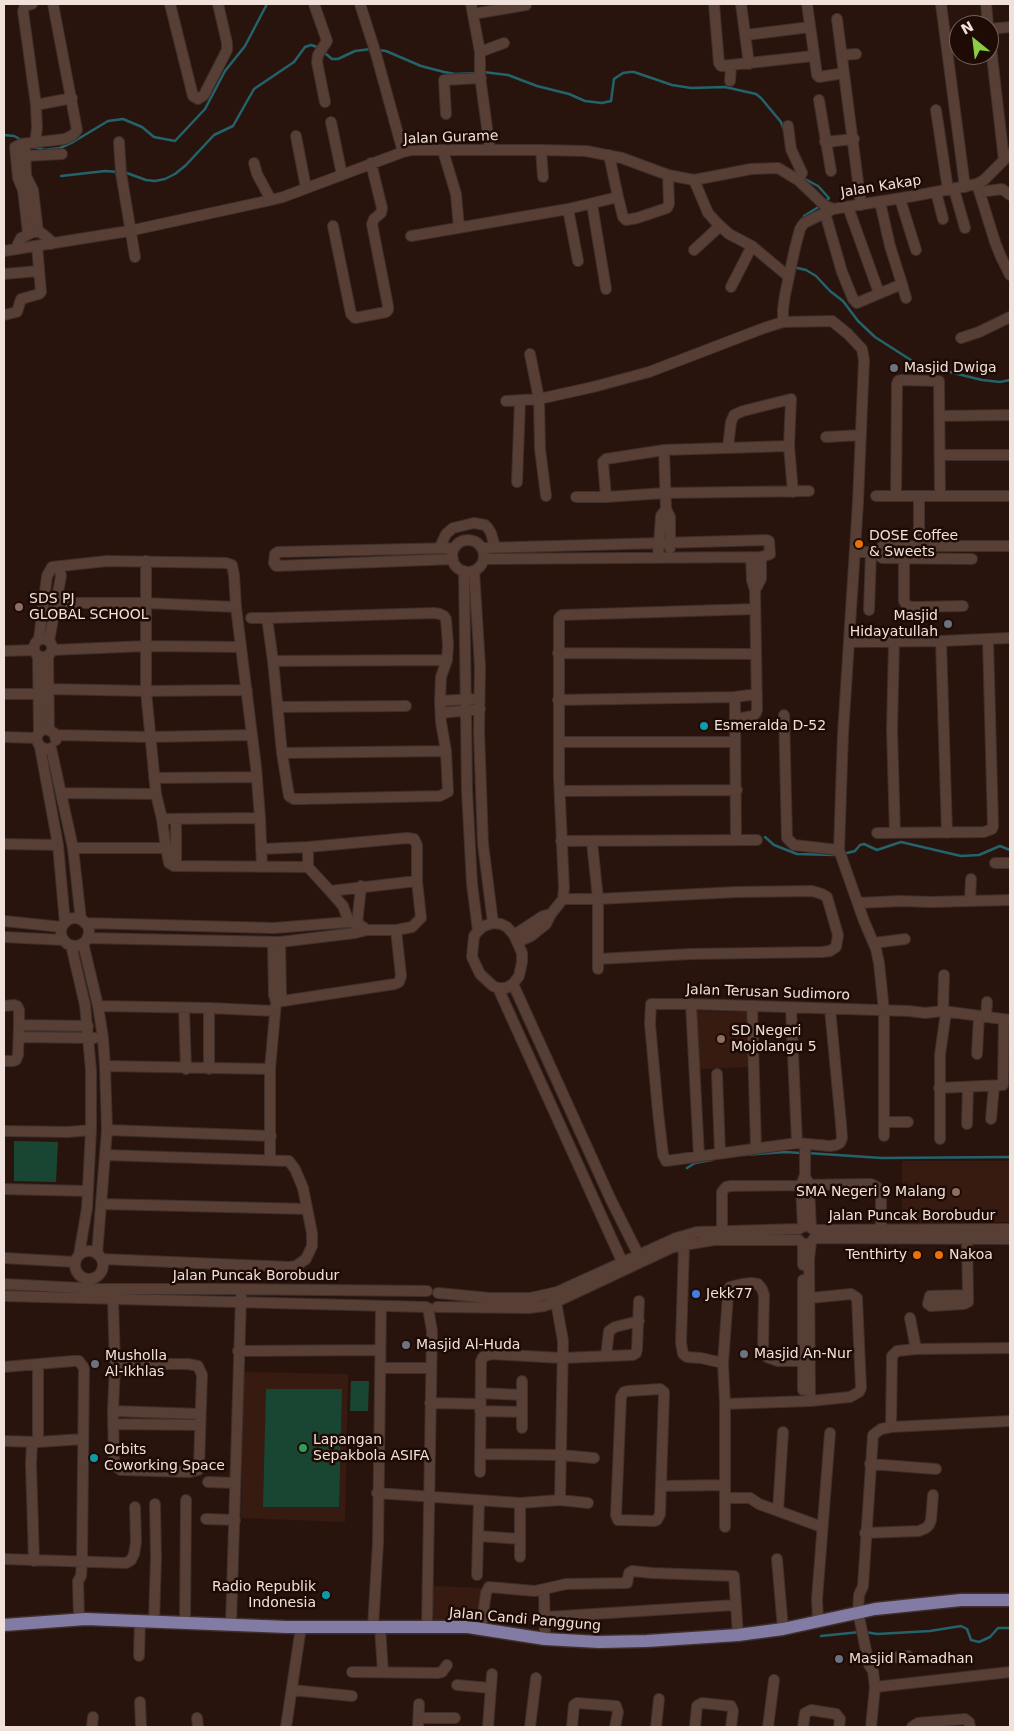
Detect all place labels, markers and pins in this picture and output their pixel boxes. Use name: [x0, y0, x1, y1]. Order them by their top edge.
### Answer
place label: Masjid Dwiga: [904, 360, 997, 376]
marker: Masjid Dwiga: [888, 362, 900, 374]
place label: DOSE Coffee & Sweets: [869, 528, 958, 560]
marker: DOSE Coffee & Sweets: [853, 538, 865, 550]
place label: SDS PJ GLOBAL SCHOOL: [29, 591, 149, 624]
marker: SDS PJ GLOBAL SCHOOL: [13, 601, 25, 613]
place label: Masjid Hidayatullah: [850, 608, 938, 640]
marker: Masjid Hidayatullah: [942, 618, 954, 630]
place label: Esmeralda D-52: [714, 718, 826, 734]
marker: Esmeralda D-52: [698, 720, 710, 732]
place label: SD Negeri Mojolangu 5: [731, 1023, 817, 1056]
marker: SD Negeri Mojolangu 5: [715, 1033, 727, 1045]
place label: SMA Negeri 9 Malang: [796, 1184, 946, 1200]
marker: SMA Negeri 9 Malang: [950, 1186, 962, 1198]
place label: Tenthirty: [846, 1247, 907, 1263]
place label: Nakoa: [949, 1247, 993, 1263]
marker: Tenthirty: [911, 1249, 923, 1261]
marker: Nakoa: [933, 1249, 945, 1261]
place label: Jekk77: [706, 1286, 753, 1302]
marker: Jekk77: [690, 1288, 702, 1300]
place label: Masjid Al-Huda: [416, 1337, 520, 1353]
marker: Masjid Al-Huda: [400, 1339, 412, 1351]
place label: Masjid An-Nur: [754, 1346, 852, 1362]
place label: Musholla Al-Ikhlas: [105, 1348, 167, 1380]
marker: Masjid An-Nur: [738, 1348, 750, 1360]
marker: Musholla Al-Ikhlas: [89, 1358, 101, 1370]
place label: Lapangan Sepakbola ASIFA: [313, 1432, 429, 1464]
place label: Orbits Coworking Space: [104, 1442, 225, 1474]
marker: Lapangan Sepakbola ASIFA: [297, 1442, 309, 1454]
marker: Orbits Coworking Space: [88, 1452, 100, 1464]
place label: Radio Republik Indonesia: [212, 1579, 316, 1611]
marker: Radio Republik Indonesia: [320, 1589, 332, 1601]
place label: Masjid Ramadhan: [849, 1651, 973, 1667]
marker: Masjid Ramadhan: [833, 1653, 845, 1665]

